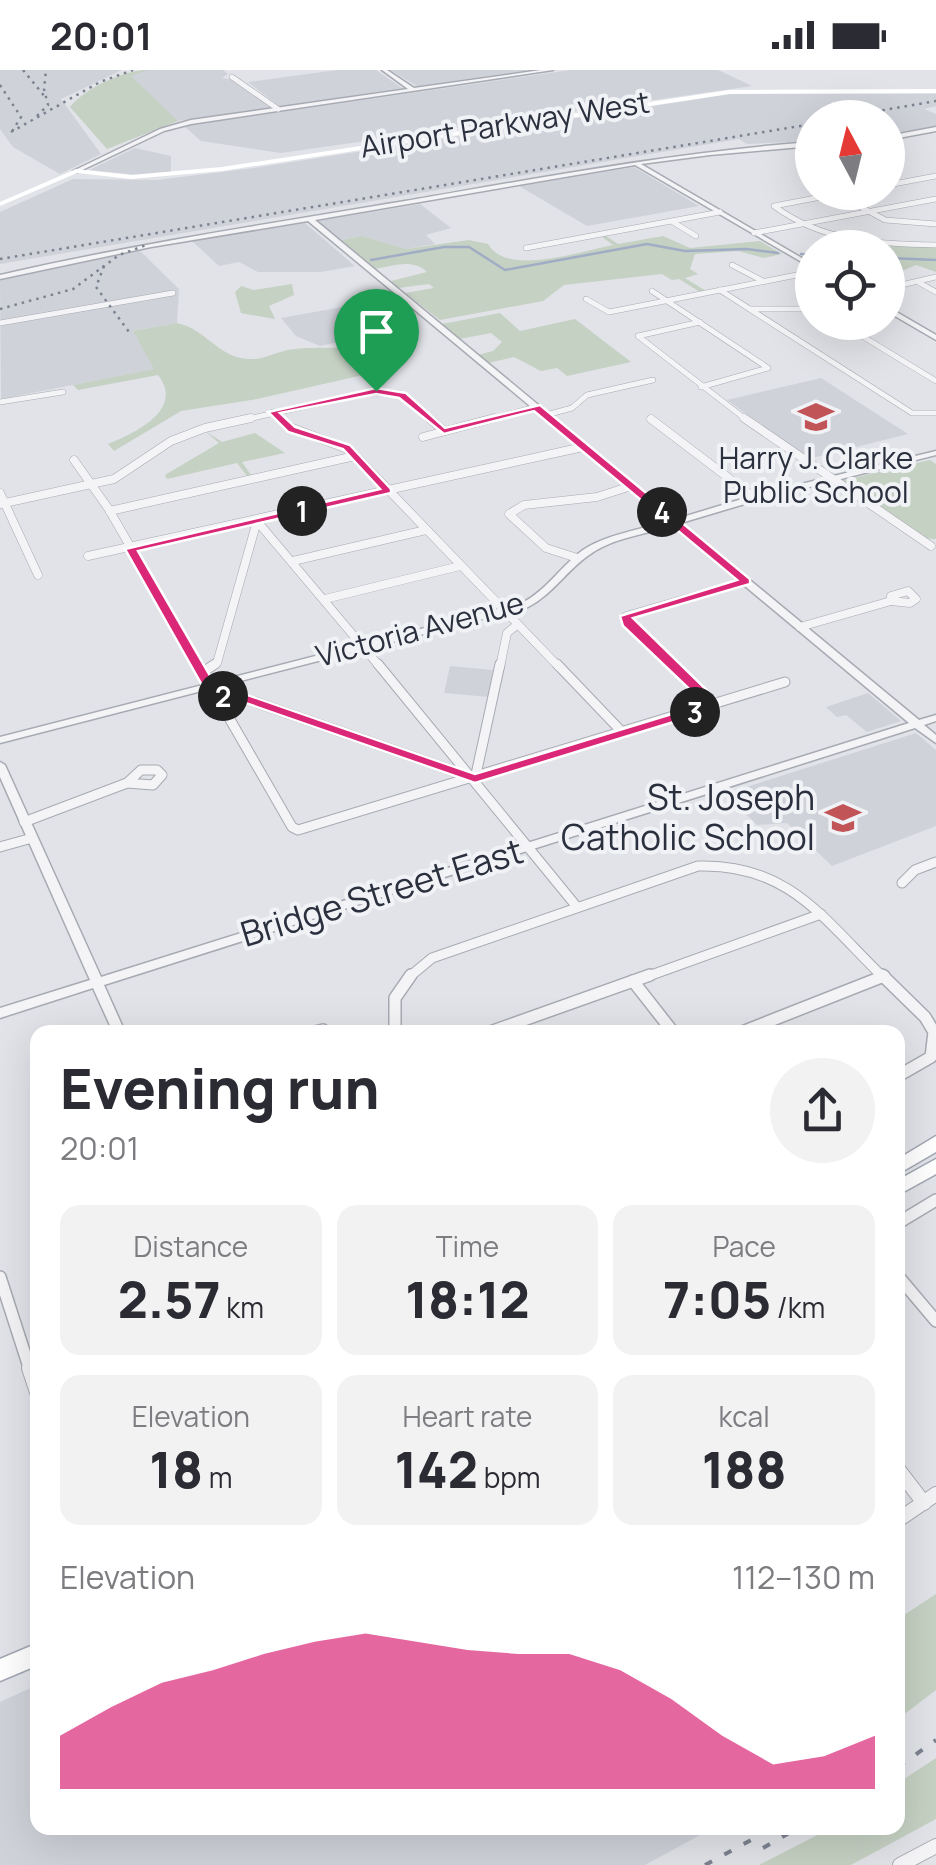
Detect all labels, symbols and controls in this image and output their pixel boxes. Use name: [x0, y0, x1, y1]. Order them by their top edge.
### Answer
text: 20:01: [50, 9, 152, 61]
street label: Airport Parkway West: [357, 80, 652, 167]
north arrow: [795, 100, 905, 210]
map controls: [795, 100, 905, 340]
button: locate: [795, 230, 905, 340]
pin: [334, 289, 419, 392]
icon: arrive: [349, 304, 404, 359]
school or university icon: Harry J. Clarke Public School: [797, 398, 835, 436]
place label: Harry J. Clarke Public School: [719, 437, 913, 512]
pin: 1: [277, 486, 327, 536]
pin: 4: [637, 487, 687, 537]
text: 1: [296, 492, 308, 530]
text: 4: [653, 493, 671, 531]
street label: Victoria Avenue: [311, 581, 528, 676]
pin: 2: [198, 671, 248, 721]
text: 2: [215, 677, 231, 715]
pin: 3: [670, 687, 720, 737]
text: 3: [687, 693, 703, 731]
place label: St. Joseph Catholic School: [561, 773, 815, 861]
school or university icon: St. Joseph Catholic School: [824, 799, 862, 837]
street label: Bridge Street East: [235, 826, 529, 958]
text: Evening run: [60, 1050, 379, 1126]
button: share: [770, 1058, 875, 1163]
text: 20:01: [60, 1126, 139, 1170]
text: Distance: [133, 1227, 248, 1265]
text: Time: [436, 1227, 499, 1265]
text: Pace: [713, 1227, 776, 1265]
text: 2.57: [118, 1265, 221, 1333]
text: 18:12: [405, 1265, 530, 1333]
text: 7:05: [663, 1265, 771, 1333]
text: km: [221, 1288, 264, 1326]
text: /km: [771, 1288, 825, 1326]
text: Elevation: [132, 1397, 250, 1435]
text: Heart rate: [403, 1397, 532, 1435]
text: kcal: [719, 1397, 770, 1435]
text: 18: [149, 1435, 203, 1503]
text: 142: [394, 1435, 478, 1503]
text: 188: [702, 1435, 787, 1503]
text: m: [203, 1458, 232, 1496]
text: bpm: [478, 1458, 541, 1496]
text: Elevation: [60, 1555, 195, 1599]
text: 112–130 m: [732, 1555, 875, 1599]

